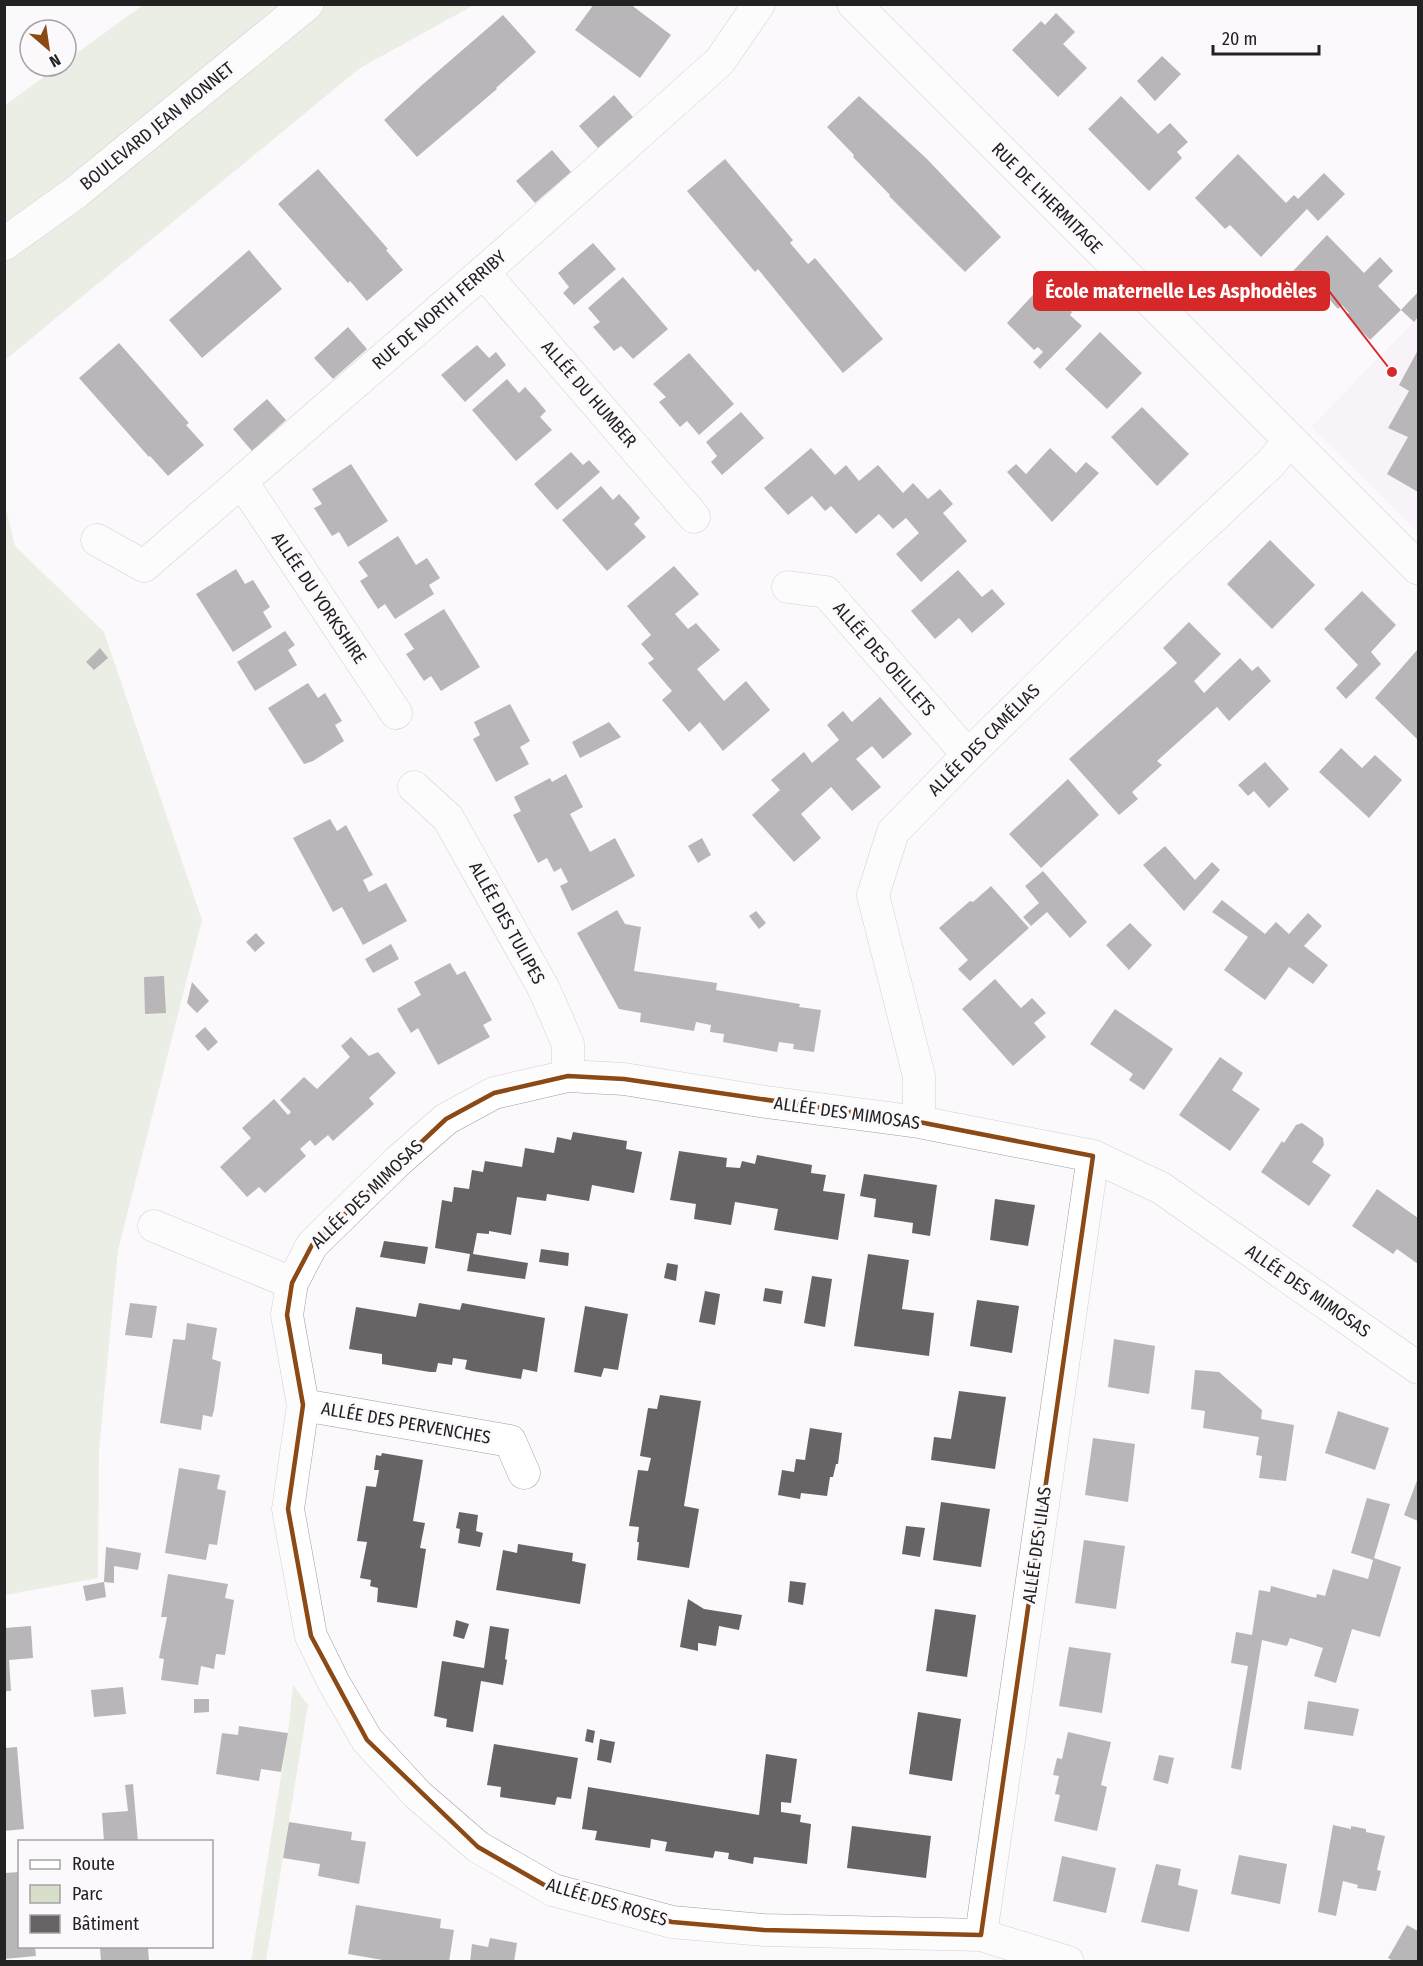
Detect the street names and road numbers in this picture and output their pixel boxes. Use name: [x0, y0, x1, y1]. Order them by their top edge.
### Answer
street label: BOULEVARD JEAN MONNET: [76, 57, 239, 195]
street label: RUE DE L'HERMITAGE: [987, 138, 1107, 258]
street label: RUE DE NORTH FERRIBY: [368, 246, 510, 374]
street label: ALLÉE DU HUMBER: [537, 335, 642, 452]
street label: ALLÉE DU YORKSHIRE: [267, 528, 372, 668]
street label: ALLÉE DES OEILLETS: [828, 597, 940, 721]
street label: ALLÉE DES CAMÉLIAS: [923, 679, 1045, 801]
street label: ALLÉE DES TULIPES: [464, 857, 551, 988]
street label: ALLÉE DES MIMOSAS: [773, 1091, 922, 1134]
street label: ALLÉE DES MIMOSAS: [306, 1134, 428, 1253]
street label: ALLÉE DES MIMOSAS: [1241, 1239, 1375, 1342]
street label: ALLÉE DES PERVENCHES: [320, 1396, 493, 1449]
street label: ALLÉE DES LILAS: [1017, 1485, 1056, 1605]
street label: ALLÉE DES ROSES: [544, 1872, 671, 1931]

